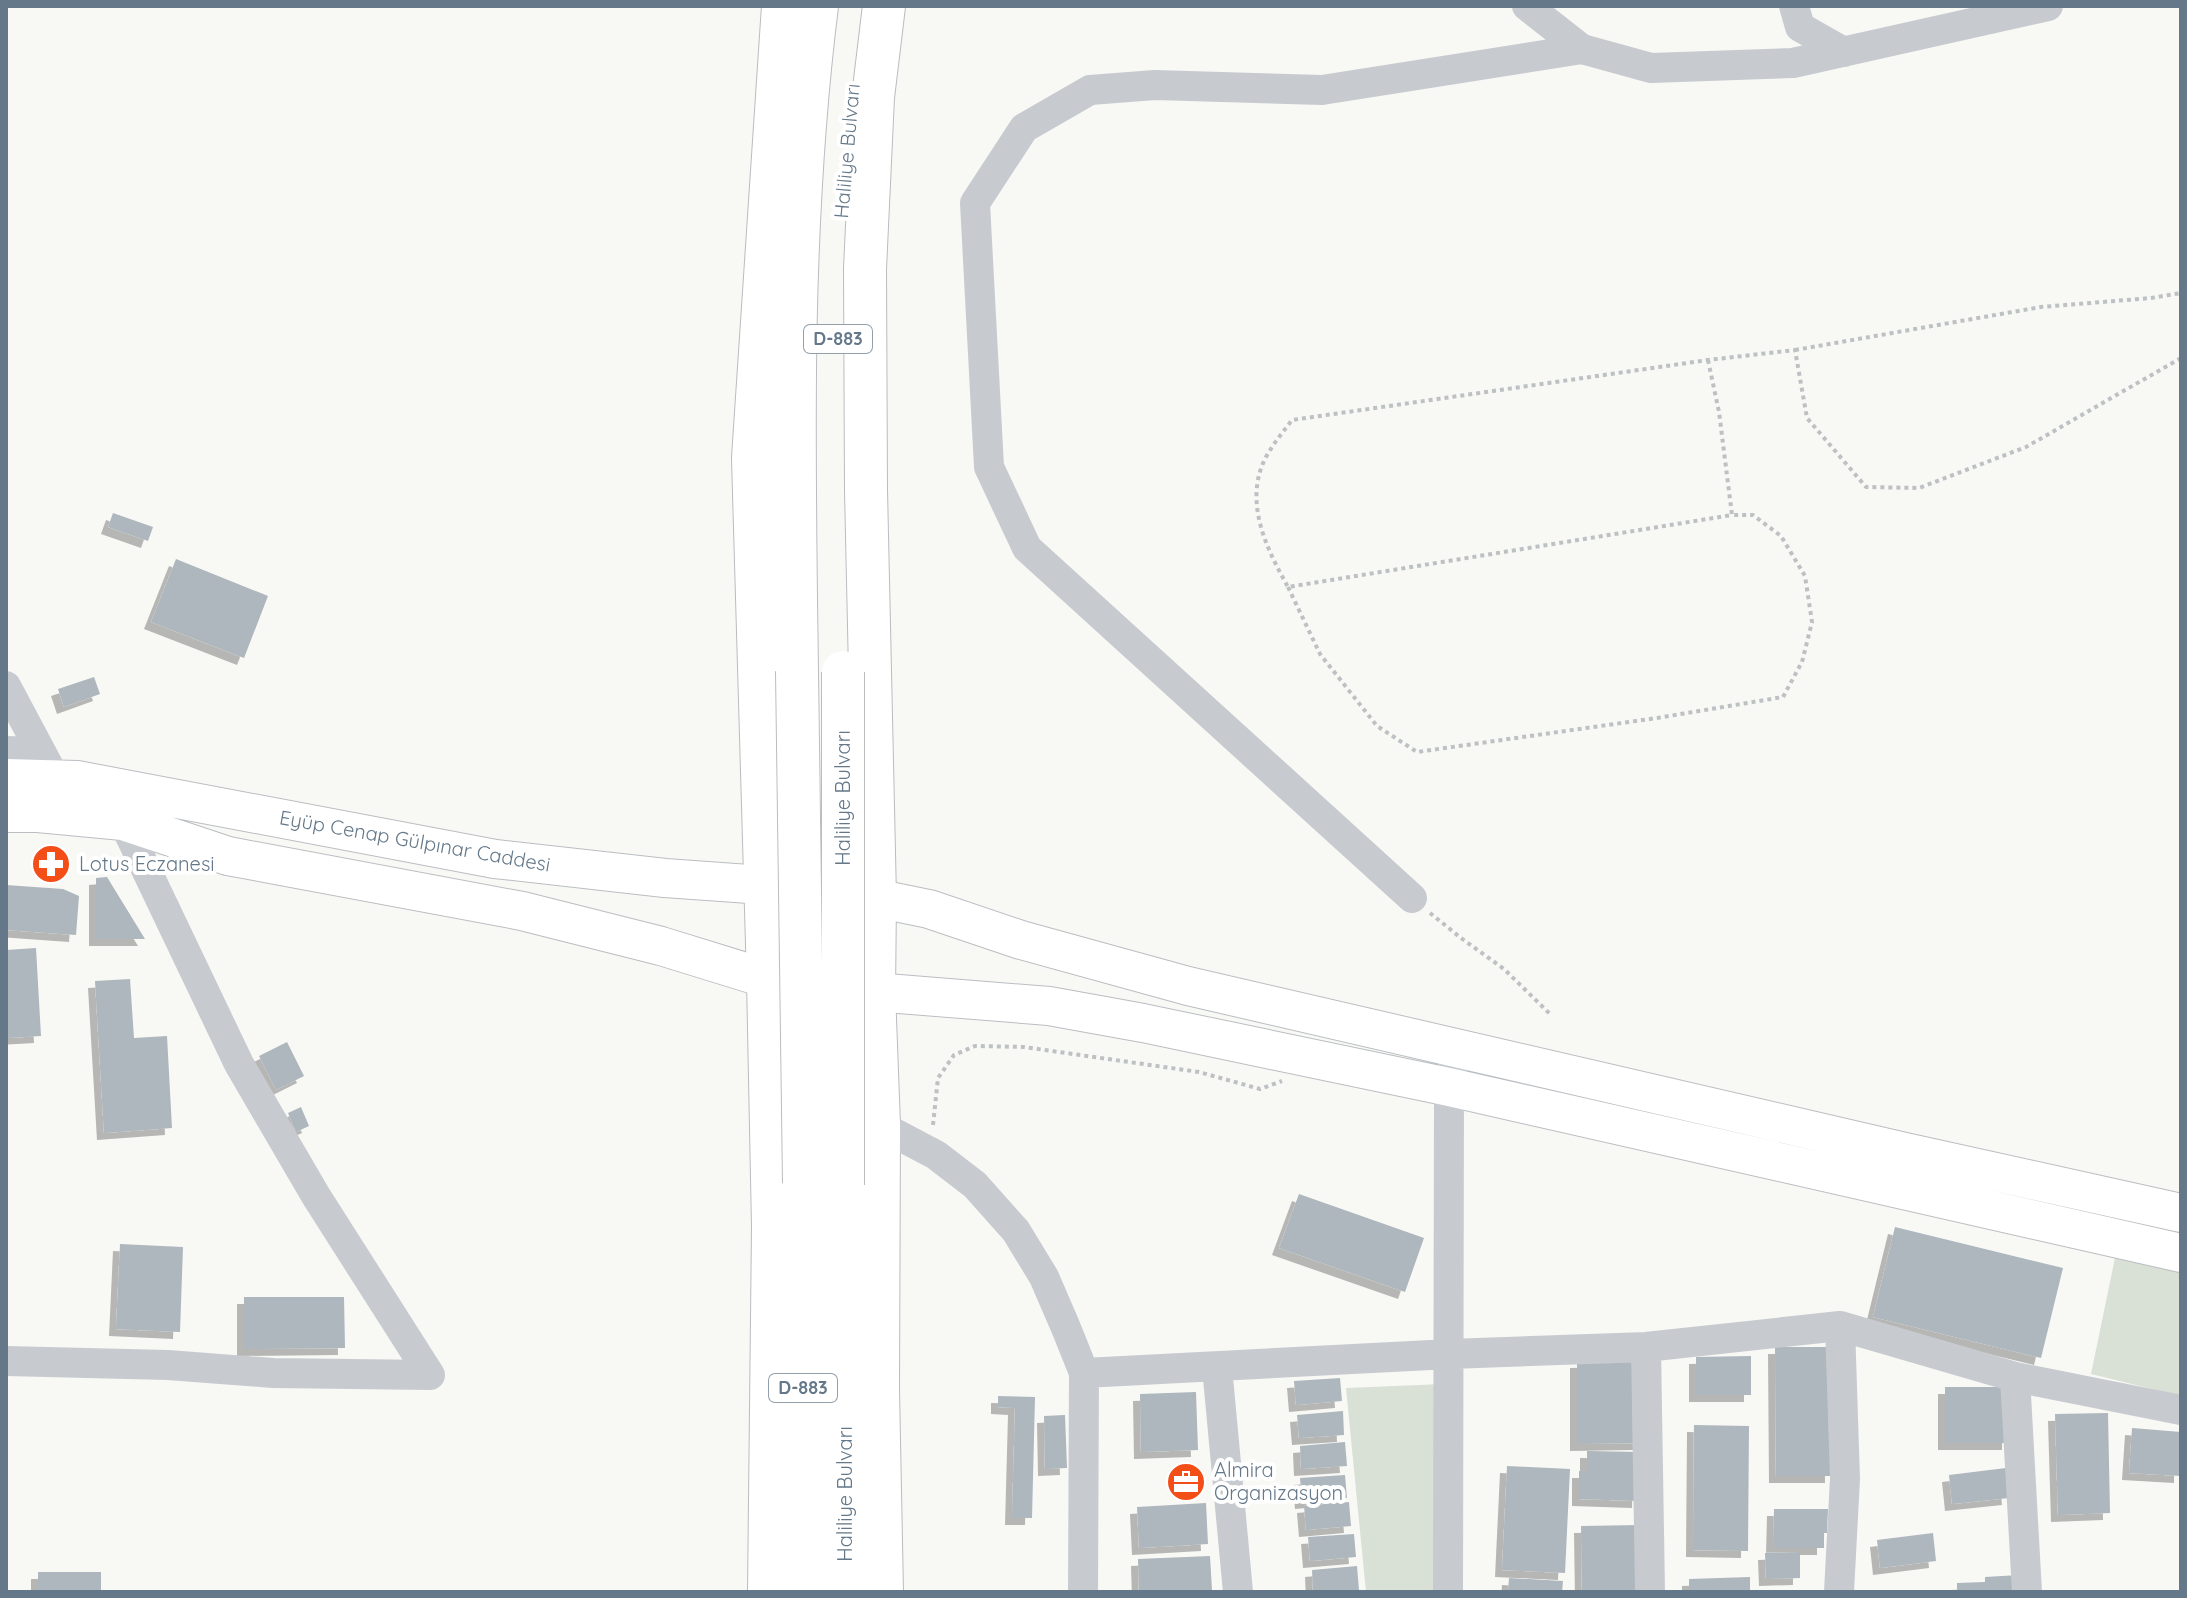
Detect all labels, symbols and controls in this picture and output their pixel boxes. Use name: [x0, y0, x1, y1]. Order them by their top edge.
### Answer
street label: Haliliye Bulvarı: [828, 82, 865, 220]
road number: D-883: [804, 325, 872, 353]
street label: Haliliye Bulvarı: [830, 730, 855, 866]
street label: Eyüp Cenap Gülpınar Caddesi: [278, 804, 552, 877]
pharmacy icon: Lotus Eczanesi: [30, 843, 72, 885]
place label: Lotus Eczanesi: [79, 851, 215, 876]
road number: D-883: [769, 1374, 837, 1402]
street label: Haliliye Bulvarı: [832, 1426, 857, 1562]
place label: Almira Organizasyon: [1214, 1457, 1343, 1505]
office icon: Almira Organizasyon: [1165, 1461, 1207, 1503]

